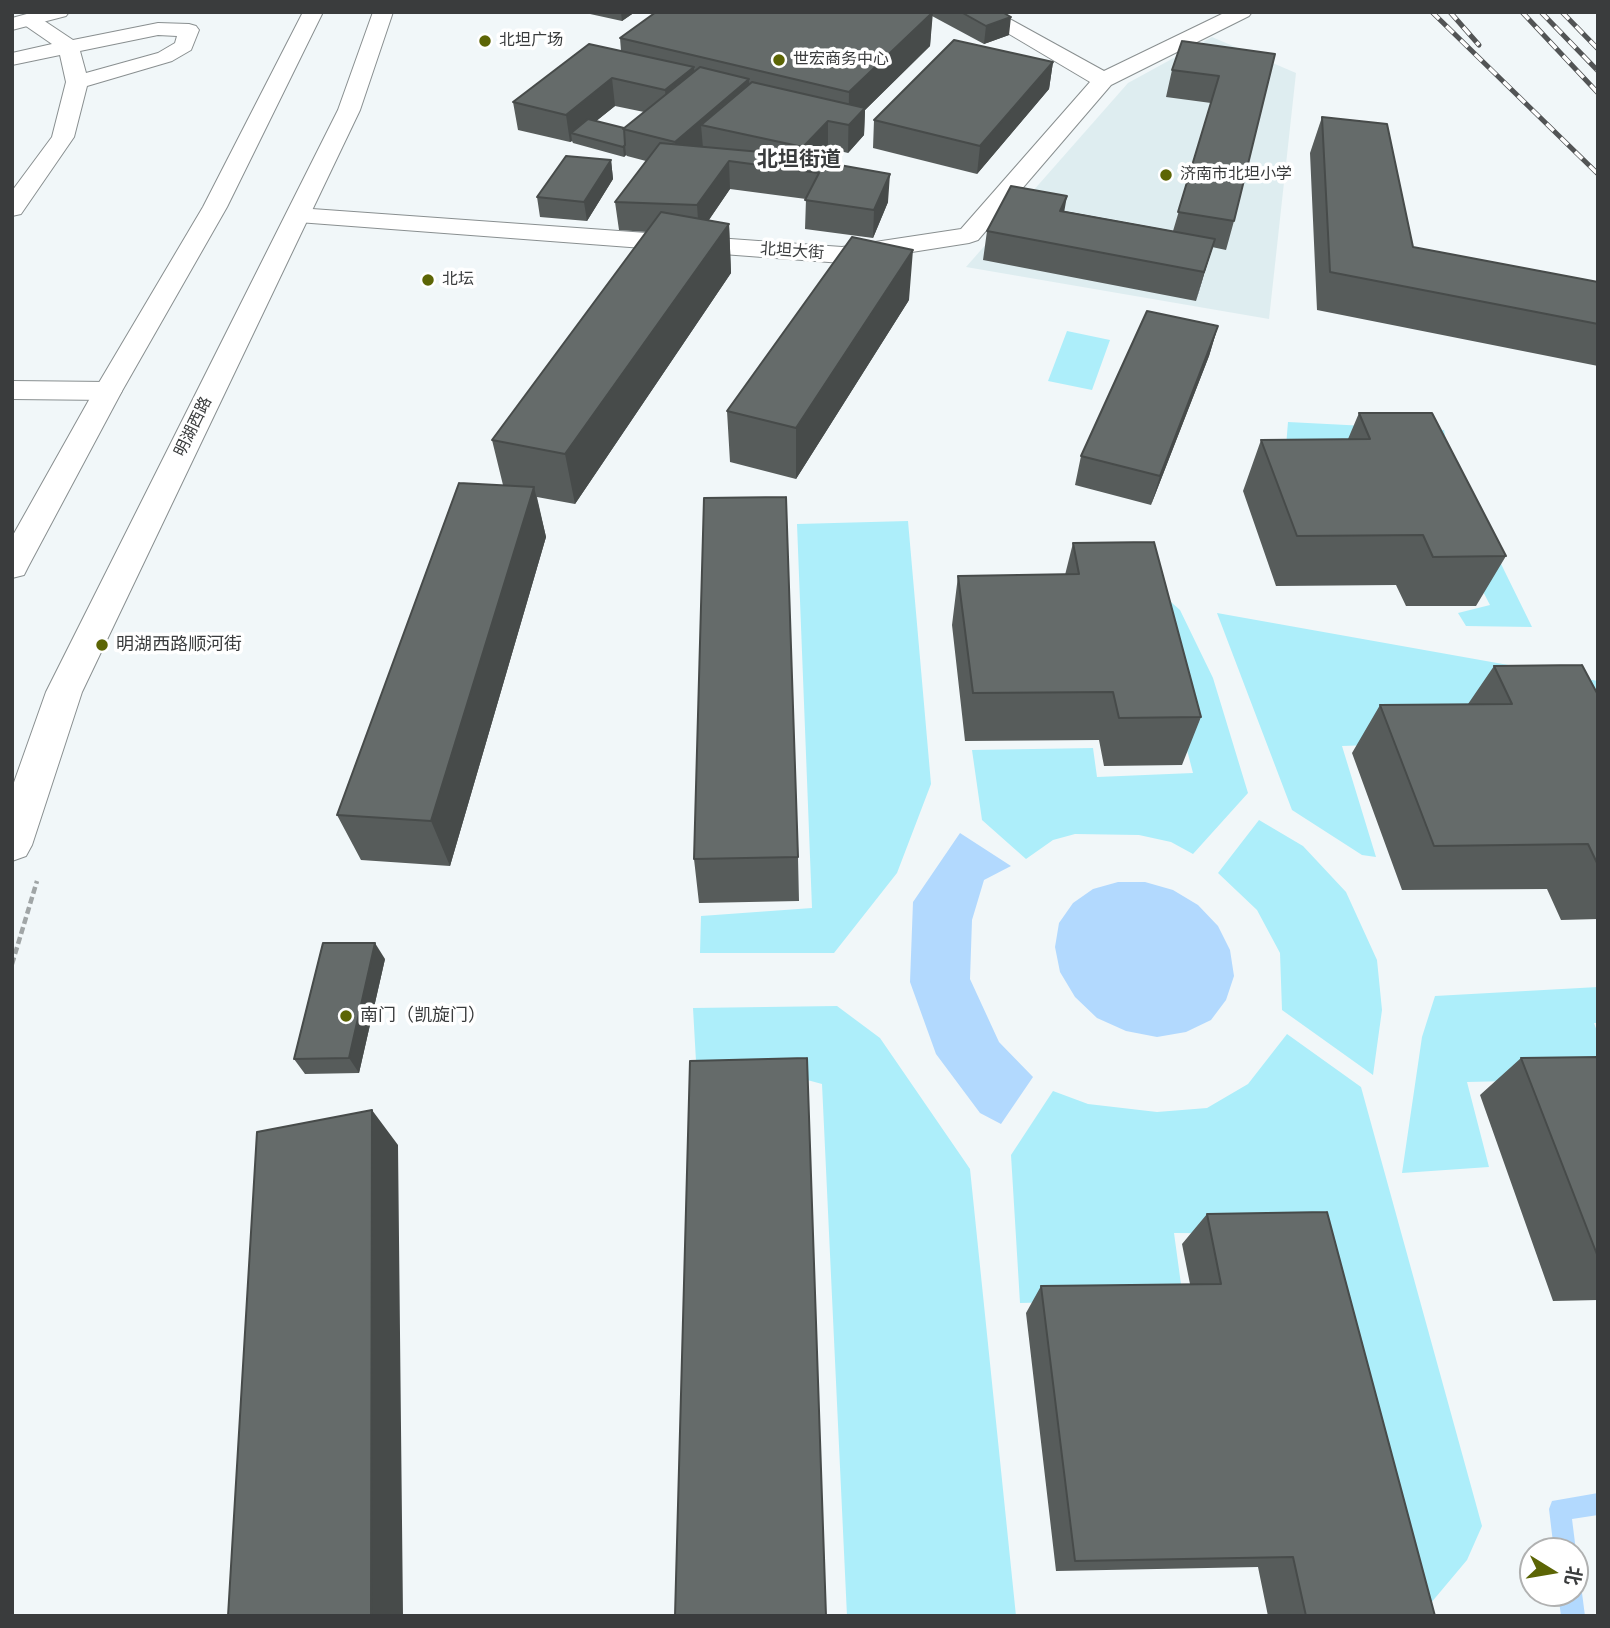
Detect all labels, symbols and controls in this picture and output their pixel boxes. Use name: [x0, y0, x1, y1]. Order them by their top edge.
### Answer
place label: 北坦广场: [499, 31, 563, 51]
marker: 北坦广场: [477, 33, 493, 49]
place label: 世宏商务中心: [793, 50, 889, 70]
marker: 世宏商务中心: [771, 52, 787, 68]
district label: 北坦街道: [757, 148, 841, 174]
place label: 济南市北坦小学: [1180, 165, 1292, 185]
marker: 济南市北坦小学: [1158, 167, 1174, 183]
street label: 北坦大街: [759, 240, 825, 264]
place label: 北坛: [442, 270, 474, 290]
marker: 北坛: [420, 272, 436, 288]
street label: 明湖西路: [171, 394, 217, 460]
place label: 明湖西路顺河街: [116, 634, 242, 656]
marker: 明湖西路顺河街: [94, 637, 110, 653]
place label: 南门（凯旋门）: [360, 1005, 486, 1027]
marker: 南门（凯旋门）: [338, 1008, 354, 1024]
north arrow: [1519, 1537, 1589, 1607]
text: 北: [1560, 1564, 1586, 1587]

